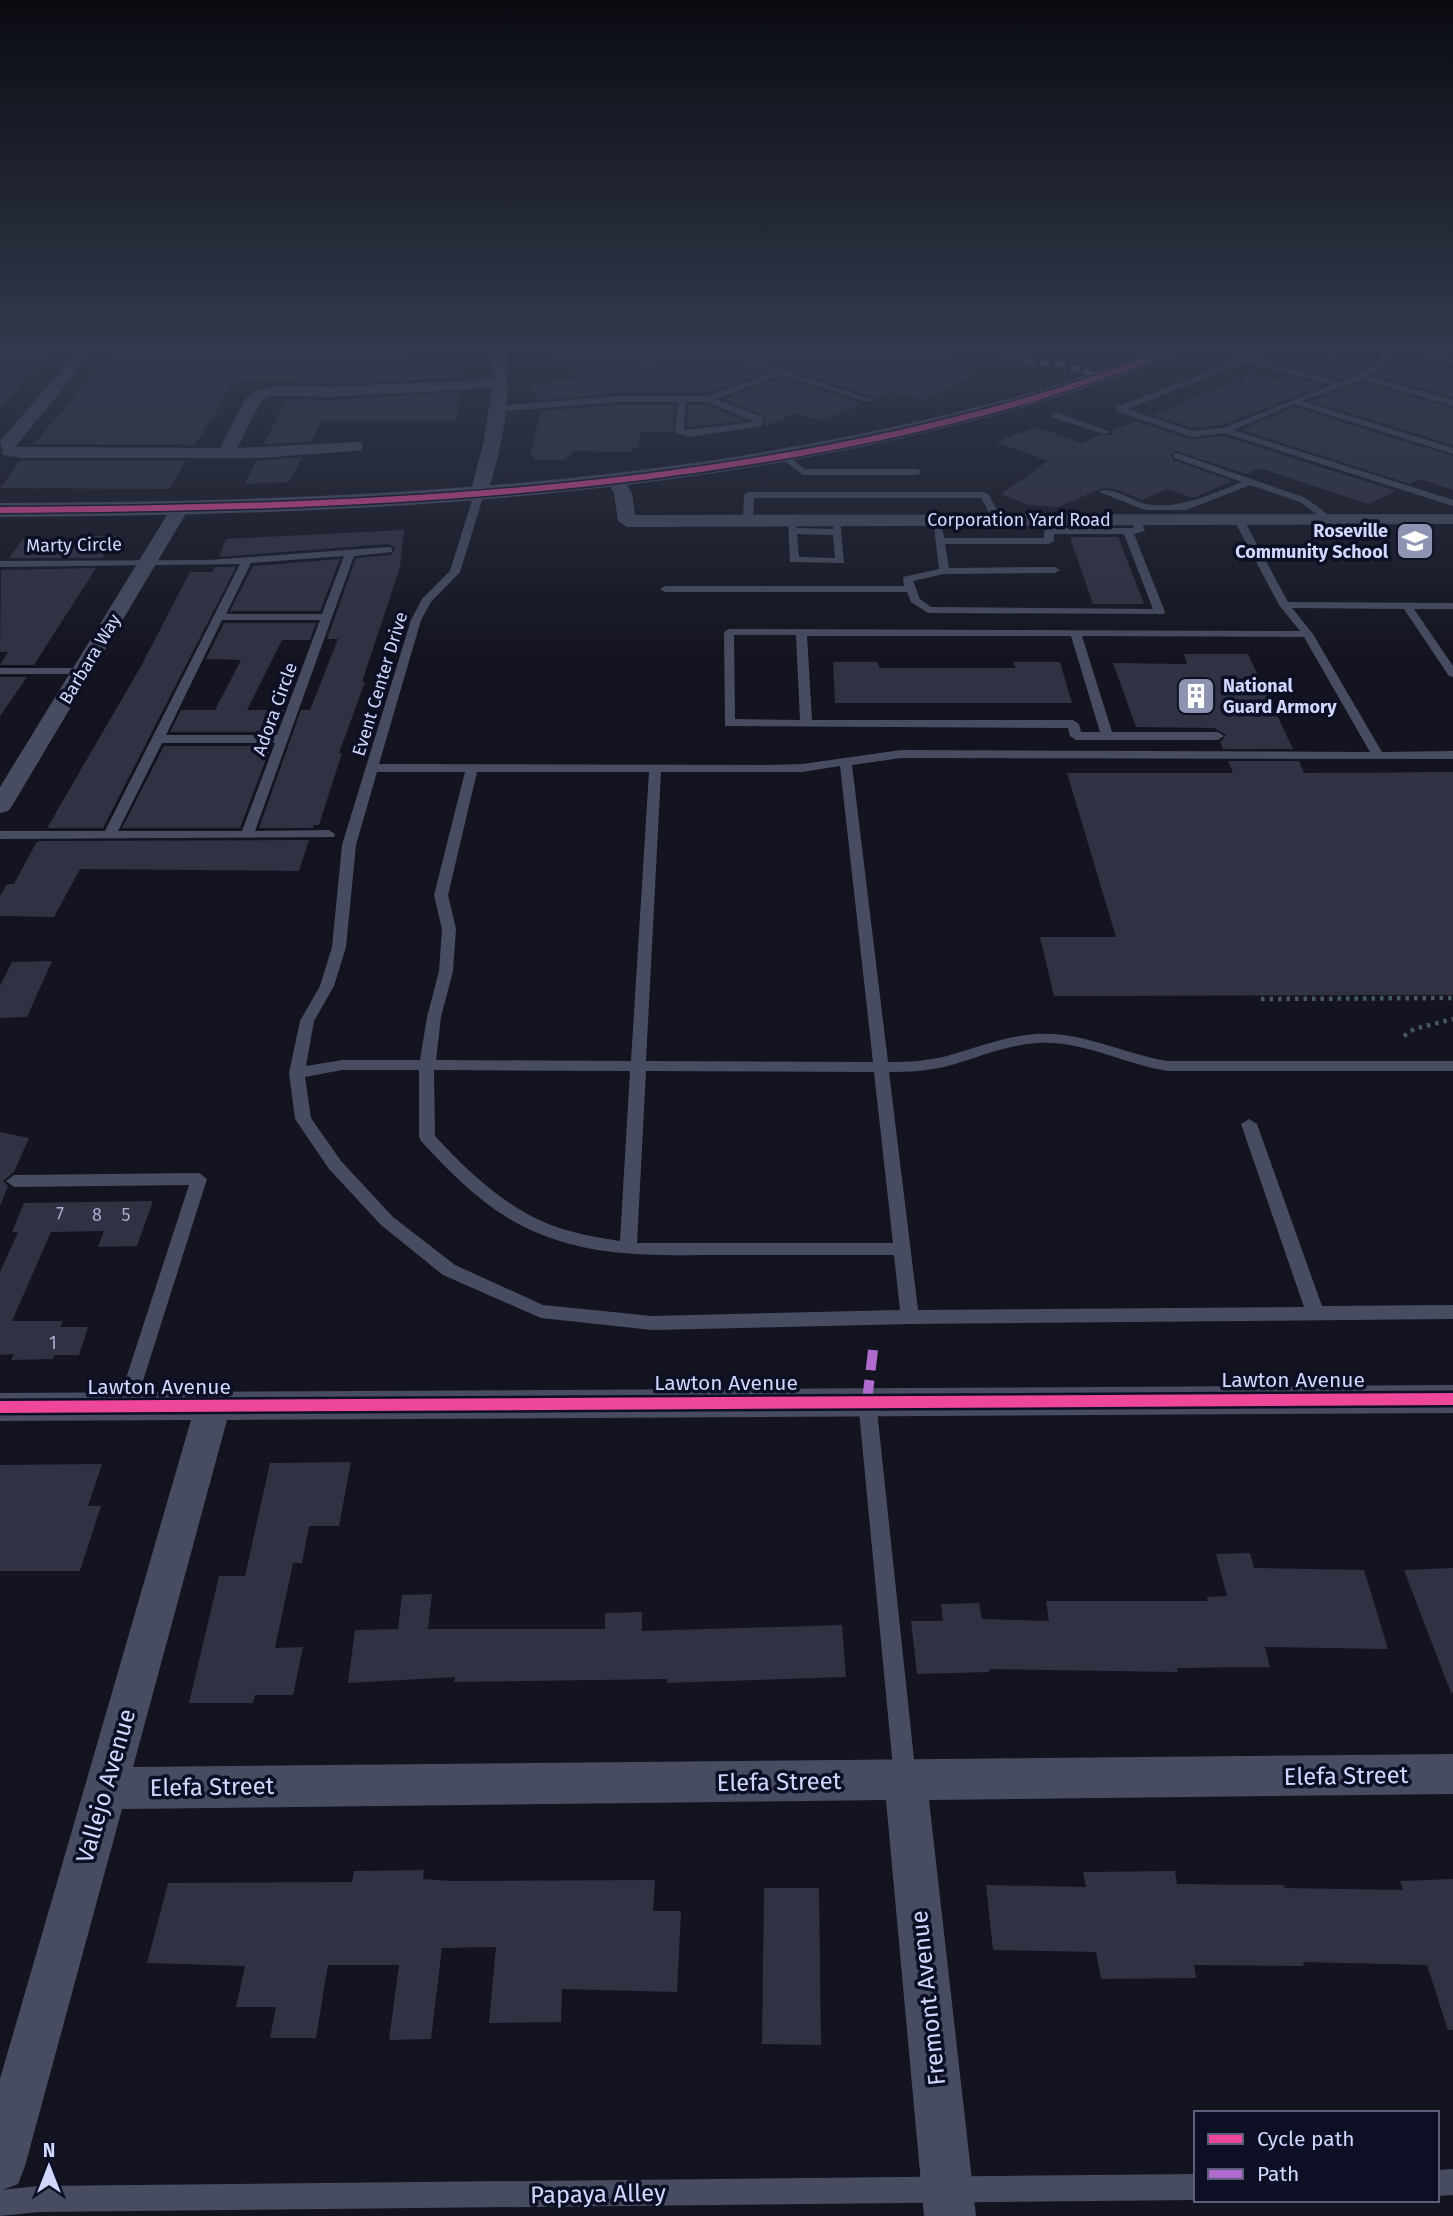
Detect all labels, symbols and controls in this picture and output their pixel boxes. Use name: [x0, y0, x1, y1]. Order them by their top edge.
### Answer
street label: Corporation Yard Road: [927, 509, 1111, 531]
place label: Roseville Community School: [1235, 520, 1389, 563]
school or university icon: Roseville Community School: [1394, 520, 1436, 562]
street label: Marty Circle: [26, 533, 122, 557]
street label: Event Center Drive: [348, 609, 412, 759]
street label: Barbara Way: [54, 610, 126, 708]
street label: Adora Circle: [248, 659, 302, 759]
building icon: National Guard Armory: [1175, 675, 1217, 717]
place label: National Guard Armory: [1223, 675, 1337, 718]
house number: 7: [56, 1203, 64, 1225]
house number: 8: [92, 1204, 102, 1226]
house number: 5: [121, 1204, 131, 1226]
house number: 1: [49, 1332, 57, 1354]
street label: Lawton Avenue: [1221, 1367, 1365, 1393]
street label: Lawton Avenue: [654, 1370, 798, 1396]
street label: Lawton Avenue: [87, 1374, 231, 1400]
street label: Vallejo Avenue: [71, 1706, 141, 1866]
street label: Elefa Street: [1283, 1761, 1409, 1791]
street label: Elefa Street: [716, 1767, 842, 1797]
street label: Elefa Street: [149, 1772, 275, 1802]
street label: Fremont Avenue: [905, 1909, 951, 2087]
legend: [1194, 2111, 1439, 2202]
text: Cycle path: [1257, 2126, 1355, 2152]
north arrow: [14, 2132, 84, 2202]
text: N: [43, 2139, 55, 2162]
text: Path: [1257, 2161, 1299, 2187]
street label: Papaya Alley: [530, 2179, 666, 2209]

